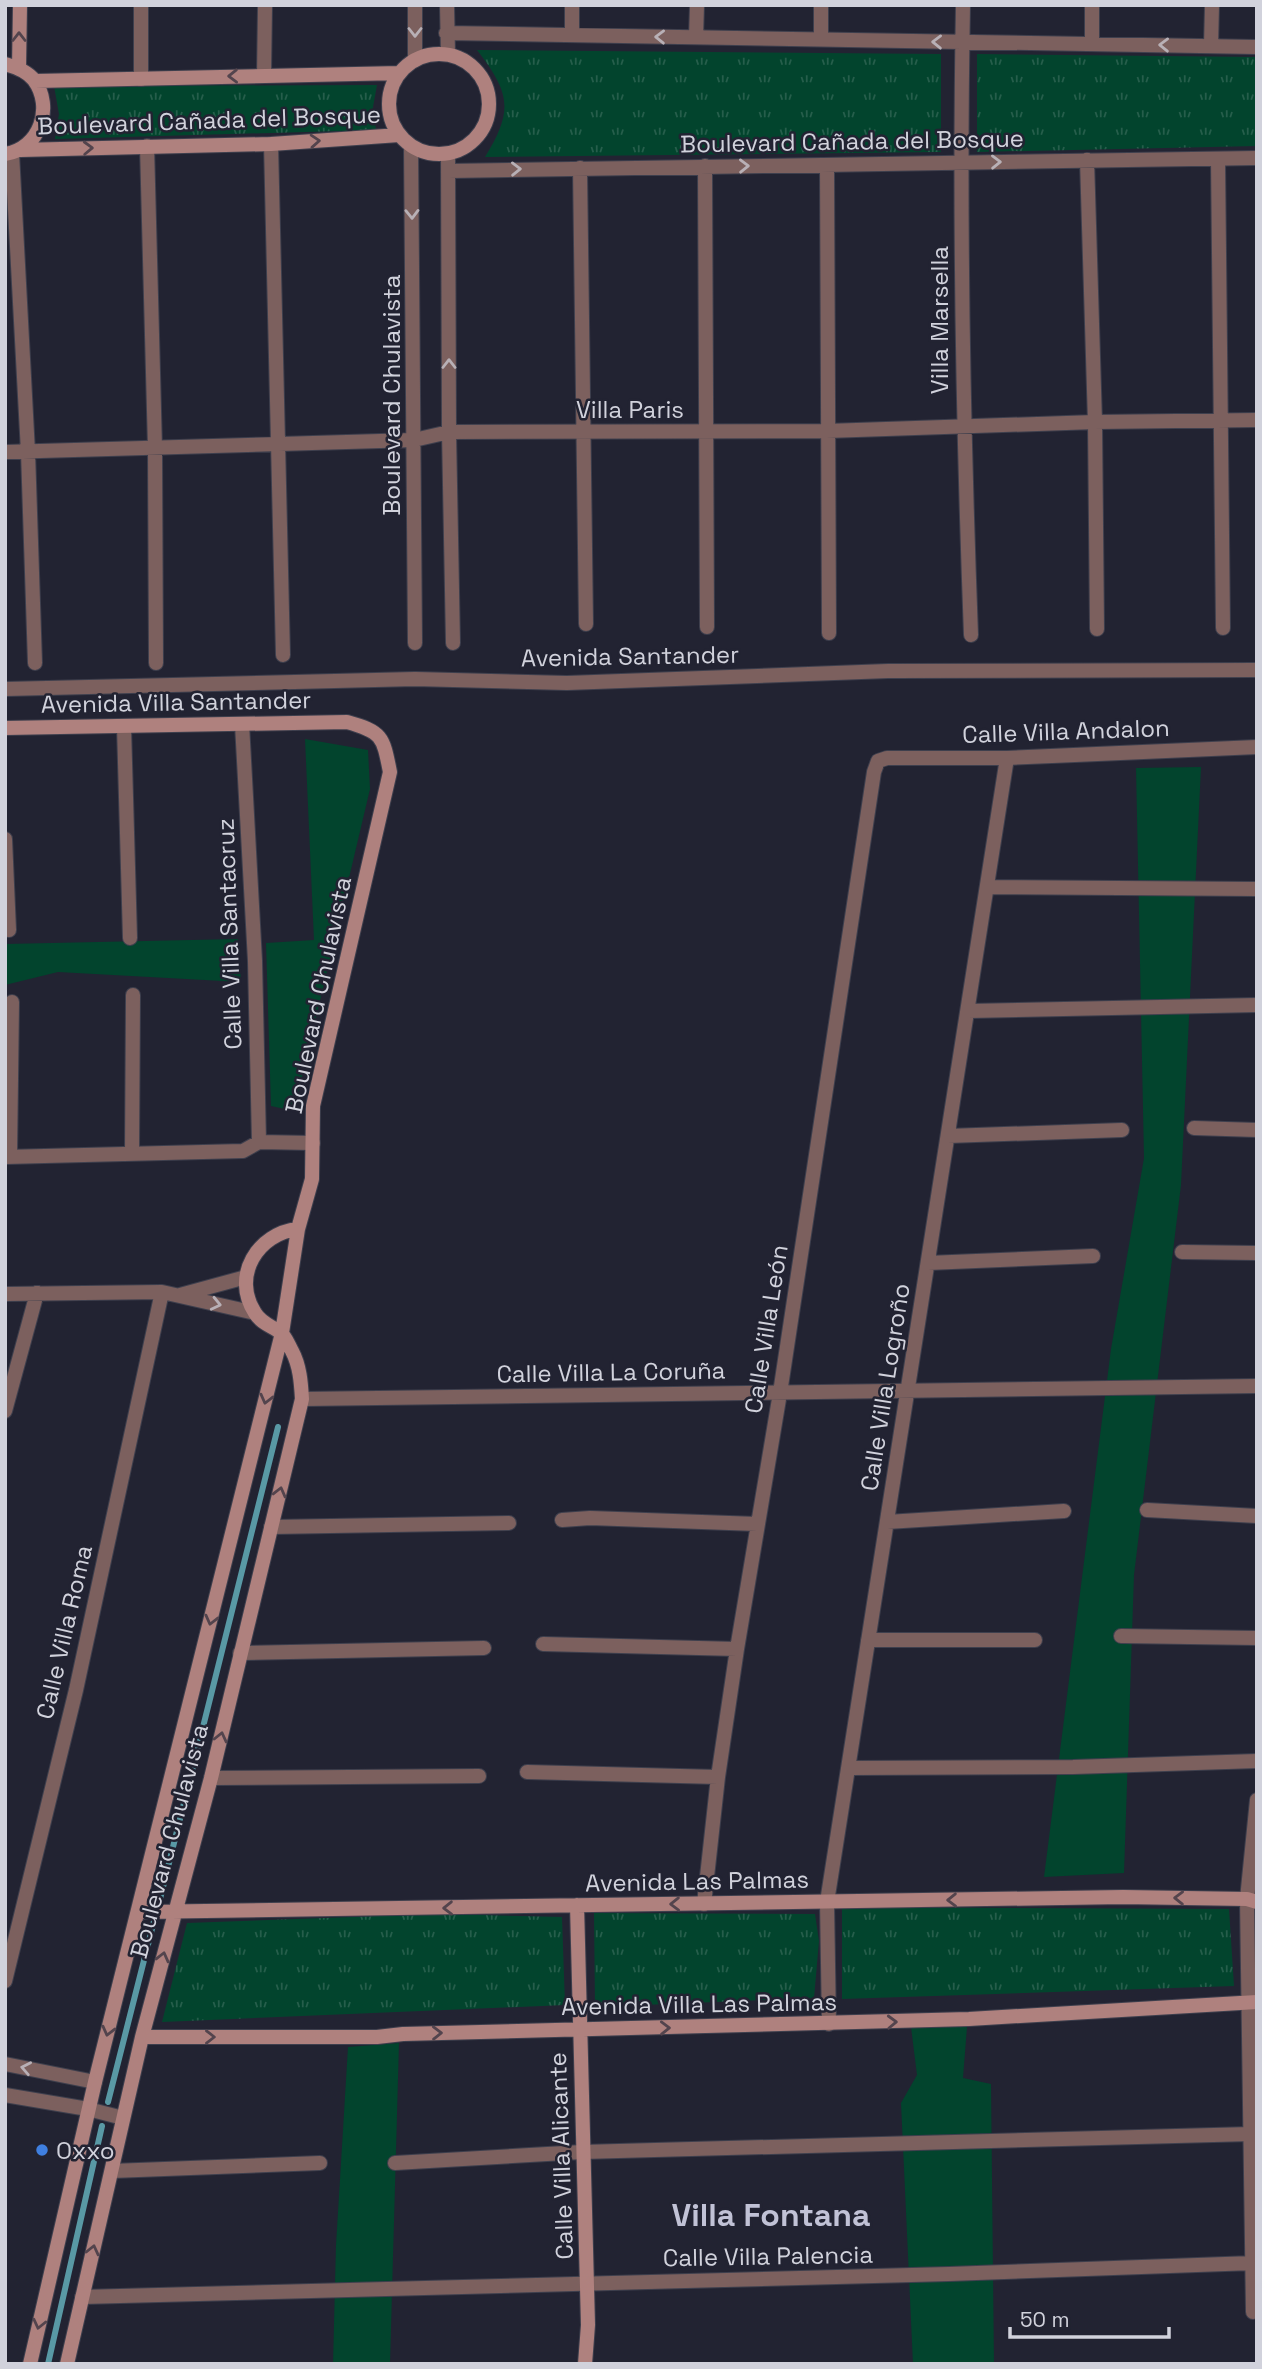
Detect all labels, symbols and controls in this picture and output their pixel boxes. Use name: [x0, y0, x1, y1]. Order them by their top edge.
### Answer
one-way arrow: [407, 28, 423, 38]
one-way arrow: [654, 29, 665, 45]
one-way arrow: [11, 31, 27, 41]
one-way arrow: [931, 34, 942, 49]
one-way arrow: [1158, 37, 1169, 53]
one-way arrow: [228, 69, 239, 84]
street label: Boulevard Cañada del Bosque: [37, 99, 381, 141]
street label: Boulevard Cañada del Bosque: [680, 123, 1024, 159]
one-way arrow: [310, 133, 321, 148]
one-way arrow: [83, 140, 94, 156]
one-way arrow: [991, 154, 1001, 170]
one-way arrow: [739, 158, 750, 173]
one-way arrow: [511, 162, 522, 177]
one-way arrow: [404, 210, 420, 220]
street label: Villa Marsella: [924, 246, 955, 394]
street label: Boulevard Chulavista: [376, 274, 407, 516]
one-way arrow: [441, 358, 457, 369]
street label: Villa Paris: [576, 394, 684, 425]
street label: Avenida Santander: [521, 639, 739, 673]
street label: Avenida Villa Santander: [40, 684, 312, 720]
street label: Calle Villa Andalon: [962, 712, 1170, 750]
street label: Calle Villa Santacruz: [209, 818, 249, 1050]
street label: Boulevard Chulavista: [278, 874, 358, 1116]
street label: Calle Villa León: [737, 1242, 795, 1416]
street label: Calle Villa Logroño: [853, 1281, 917, 1493]
one-way arrow: [210, 1296, 222, 1310]
street label: Calle Villa La Coruña: [496, 1355, 726, 1389]
one-way arrow: [259, 1393, 274, 1405]
one-way arrow: [272, 1486, 286, 1498]
street label: Calle Villa Roma: [29, 1542, 99, 1722]
one-way arrow: [205, 1614, 219, 1626]
street label: Boulevard Chulavista: [123, 1720, 215, 1962]
one-way arrow: [212, 1731, 227, 1743]
street label: Avenida Las Palmas: [585, 1864, 809, 1898]
one-way arrow: [1173, 1890, 1184, 1906]
one-way arrow: [946, 1892, 956, 1908]
one-way arrow: [669, 1896, 680, 1912]
one-way arrow: [442, 1900, 453, 1915]
one-way arrow: [155, 1951, 169, 1963]
street label: Avenida Villa Las Palmas: [561, 1986, 837, 2022]
one-way arrow: [887, 2014, 898, 2029]
one-way arrow: [660, 2020, 671, 2035]
one-way arrow: [102, 2025, 116, 2037]
one-way arrow: [432, 2026, 443, 2041]
one-way arrow: [205, 2029, 216, 2045]
street label: Calle Villa Alicante: [542, 2052, 580, 2260]
one-way arrow: [20, 2061, 32, 2076]
place label: Oxxo: [56, 2135, 115, 2166]
marker: Oxxo: [34, 2142, 50, 2158]
district label: Villa Fontana: [671, 2195, 871, 2235]
street label: Calle Villa Palencia: [663, 2239, 874, 2273]
one-way arrow: [85, 2244, 99, 2256]
scale bar: [1010, 2296, 1169, 2340]
text: 50 m: [1020, 2306, 1070, 2333]
one-way arrow: [33, 2318, 47, 2330]

